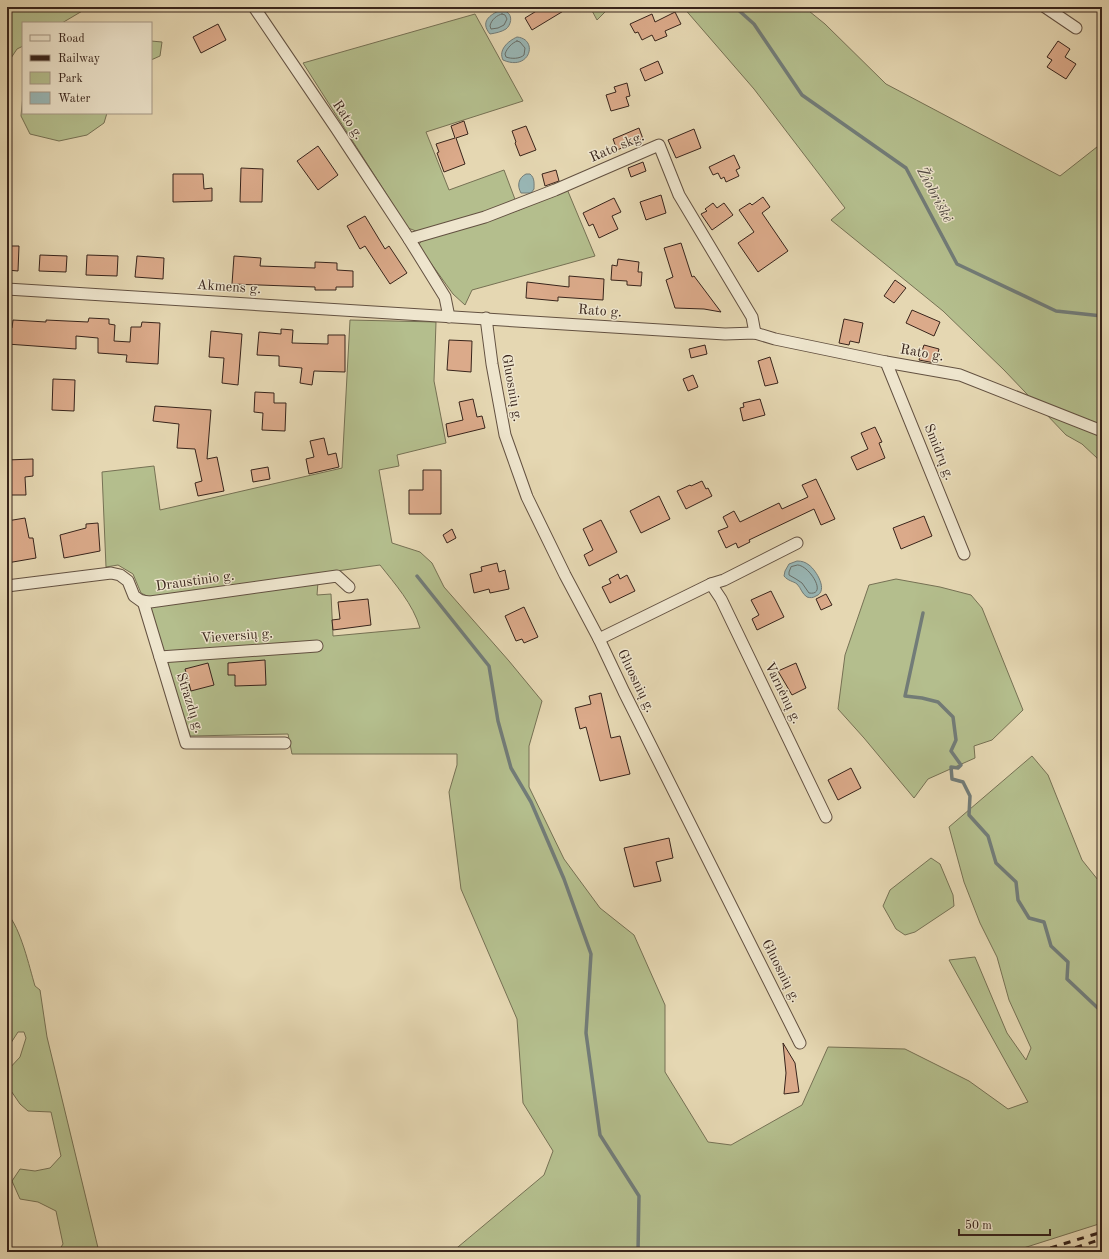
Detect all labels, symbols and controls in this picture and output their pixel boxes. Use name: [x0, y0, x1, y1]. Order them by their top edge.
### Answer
legend: [22, 22, 152, 114]
text: Road: [58, 33, 85, 45]
text: Railway: [58, 53, 101, 65]
text: Park: [58, 73, 83, 85]
text: Water: [58, 93, 91, 105]
street label: Rato g.: [330, 98, 366, 142]
street label: Rato skg.: [588, 129, 646, 165]
water label: Žiobriškė: [913, 163, 957, 225]
street label: Akmens g.: [196, 278, 262, 296]
street label: Rato g.: [577, 302, 623, 320]
street label: Rato g.: [899, 342, 945, 364]
street label: Gluosnių g.: [499, 353, 525, 423]
street label: Smidrų g.: [921, 422, 957, 482]
street label: Draustinio g.: [155, 569, 235, 593]
street label: Vieversių g.: [201, 627, 273, 645]
street label: Gluosnių g.: [615, 647, 657, 715]
street label: Varnėnų g.: [762, 660, 804, 726]
street label: Strazdų g.: [174, 671, 206, 735]
street label: Gluosnių g.: [759, 937, 803, 1005]
scale bar: [959, 1211, 1050, 1237]
text: 50 m: [965, 1219, 992, 1232]

